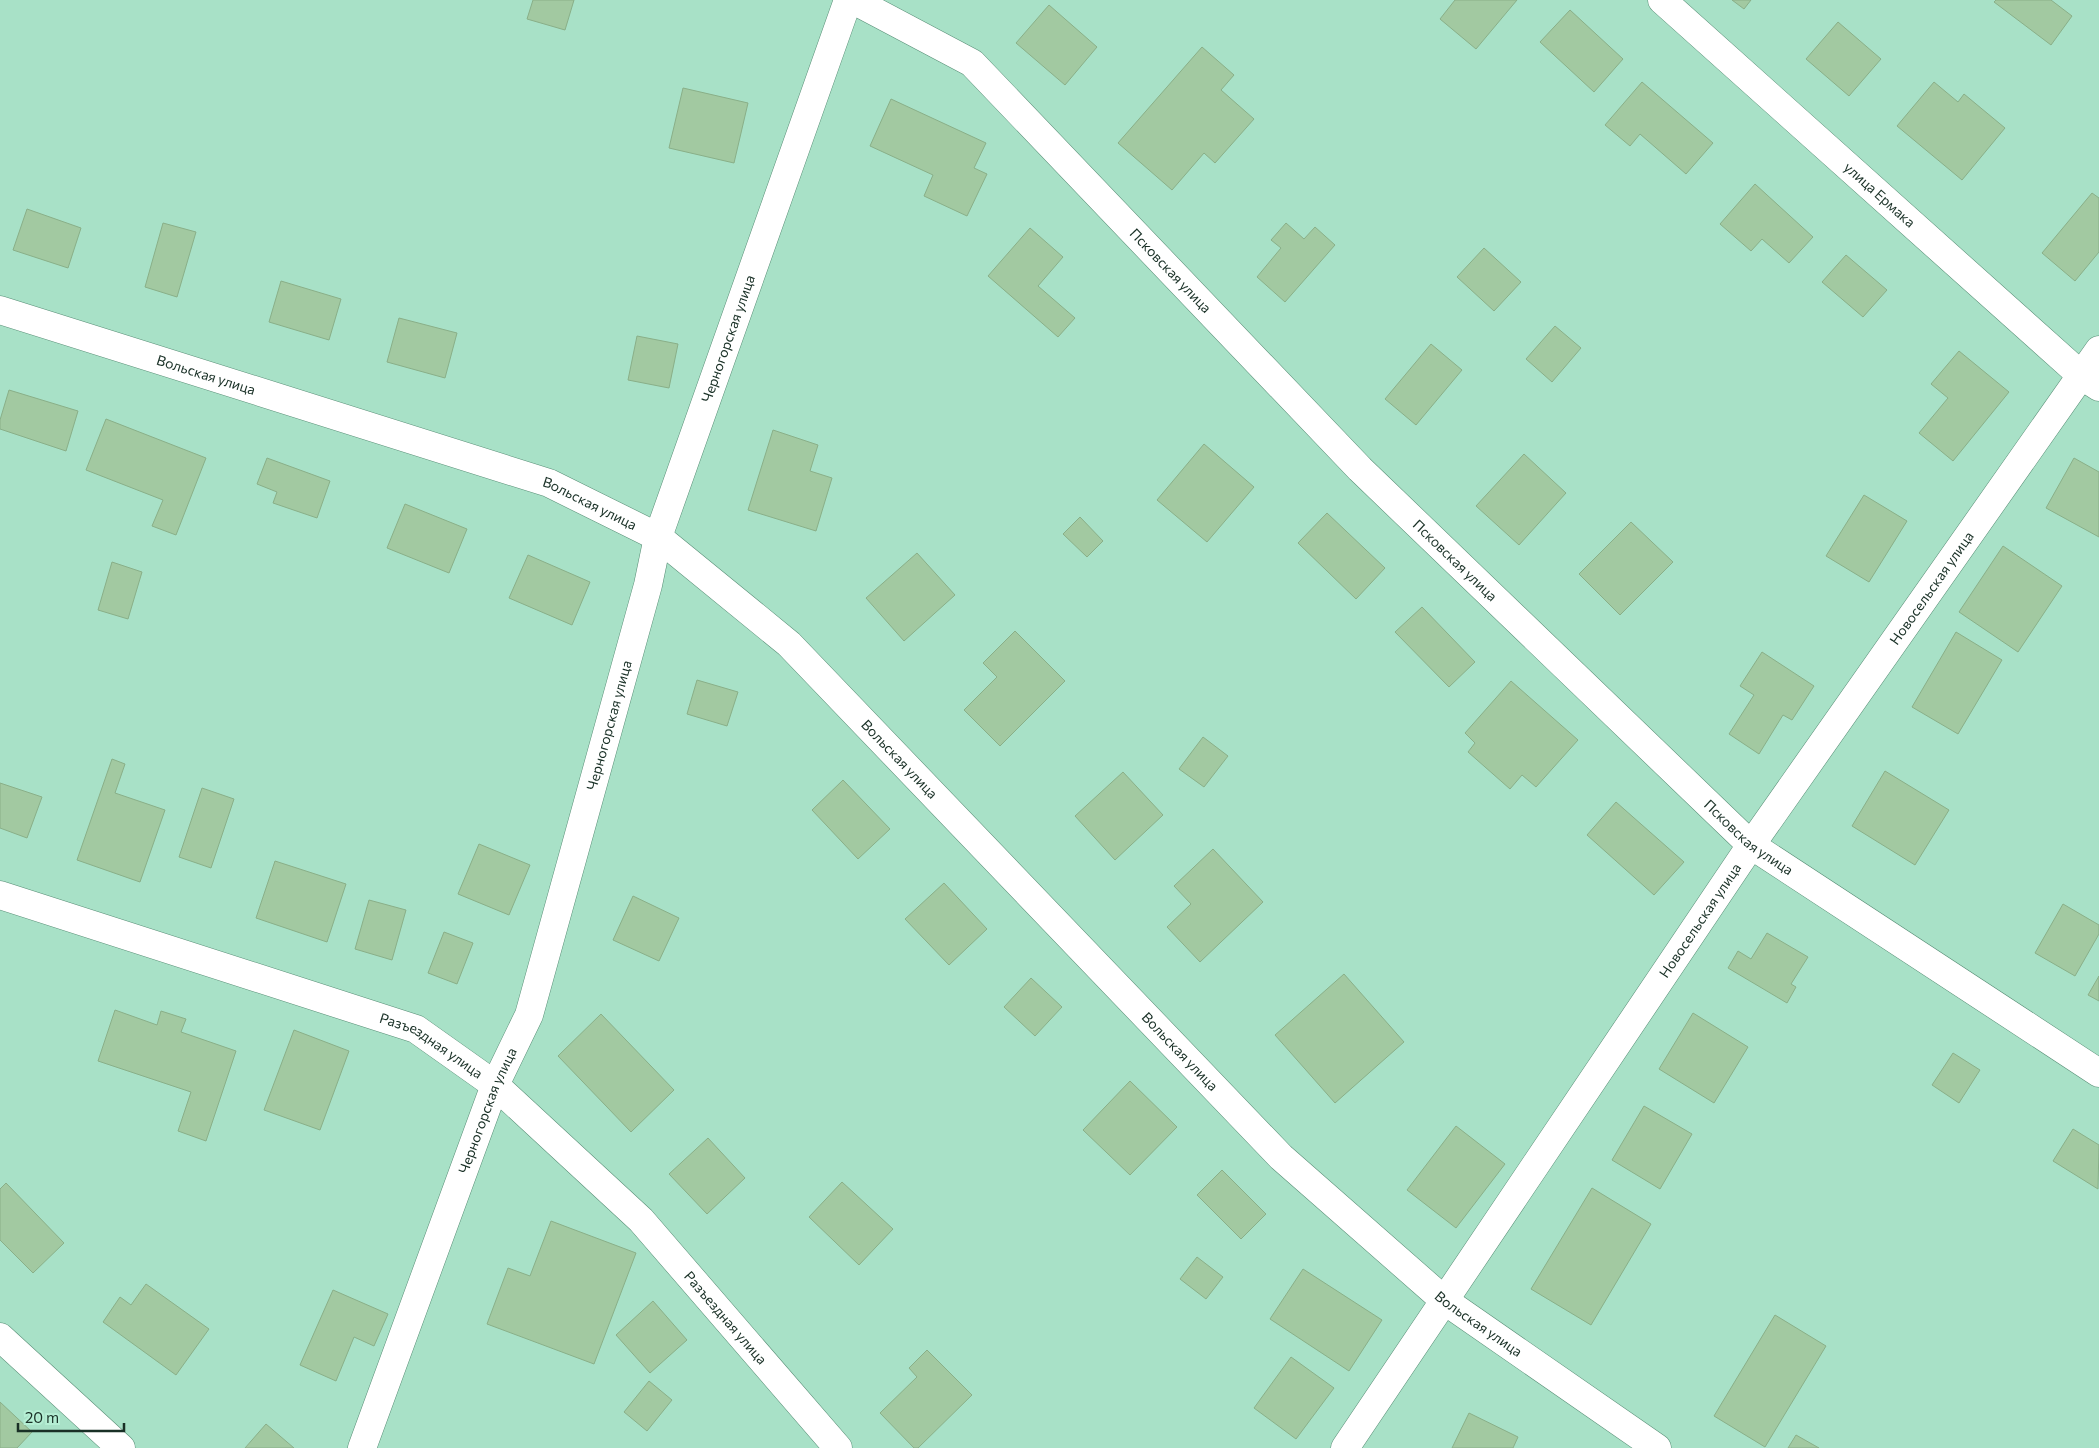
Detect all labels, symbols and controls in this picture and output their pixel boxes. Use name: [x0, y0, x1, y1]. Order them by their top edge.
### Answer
street label: улица Ермака: [1841, 158, 1919, 231]
street label: Псковская улица: [1127, 225, 1215, 316]
street label: Черногорская улица: [697, 272, 758, 405]
street label: Вольская улица: [155, 351, 258, 398]
street label: Вольская улица: [541, 473, 640, 533]
street label: Псковская улица: [1410, 516, 1501, 604]
street label: Новосельская улица: [1886, 528, 1977, 648]
street label: Черногорская улица: [583, 658, 635, 792]
street label: Вольская улица: [858, 716, 942, 802]
street label: Псковская улица: [1701, 796, 1797, 878]
street label: Новосельская улица: [1655, 860, 1744, 981]
street label: Вольская улица: [1138, 1008, 1222, 1094]
street label: Разъездная улица: [378, 1009, 486, 1082]
street label: Черногорская улица: [454, 1045, 520, 1176]
street label: Разъездная улица: [681, 1267, 771, 1368]
street label: Вольская улица: [1432, 1287, 1526, 1360]
scale bar: [18, 1400, 124, 1432]
text: 20 m: [25, 1408, 59, 1426]

